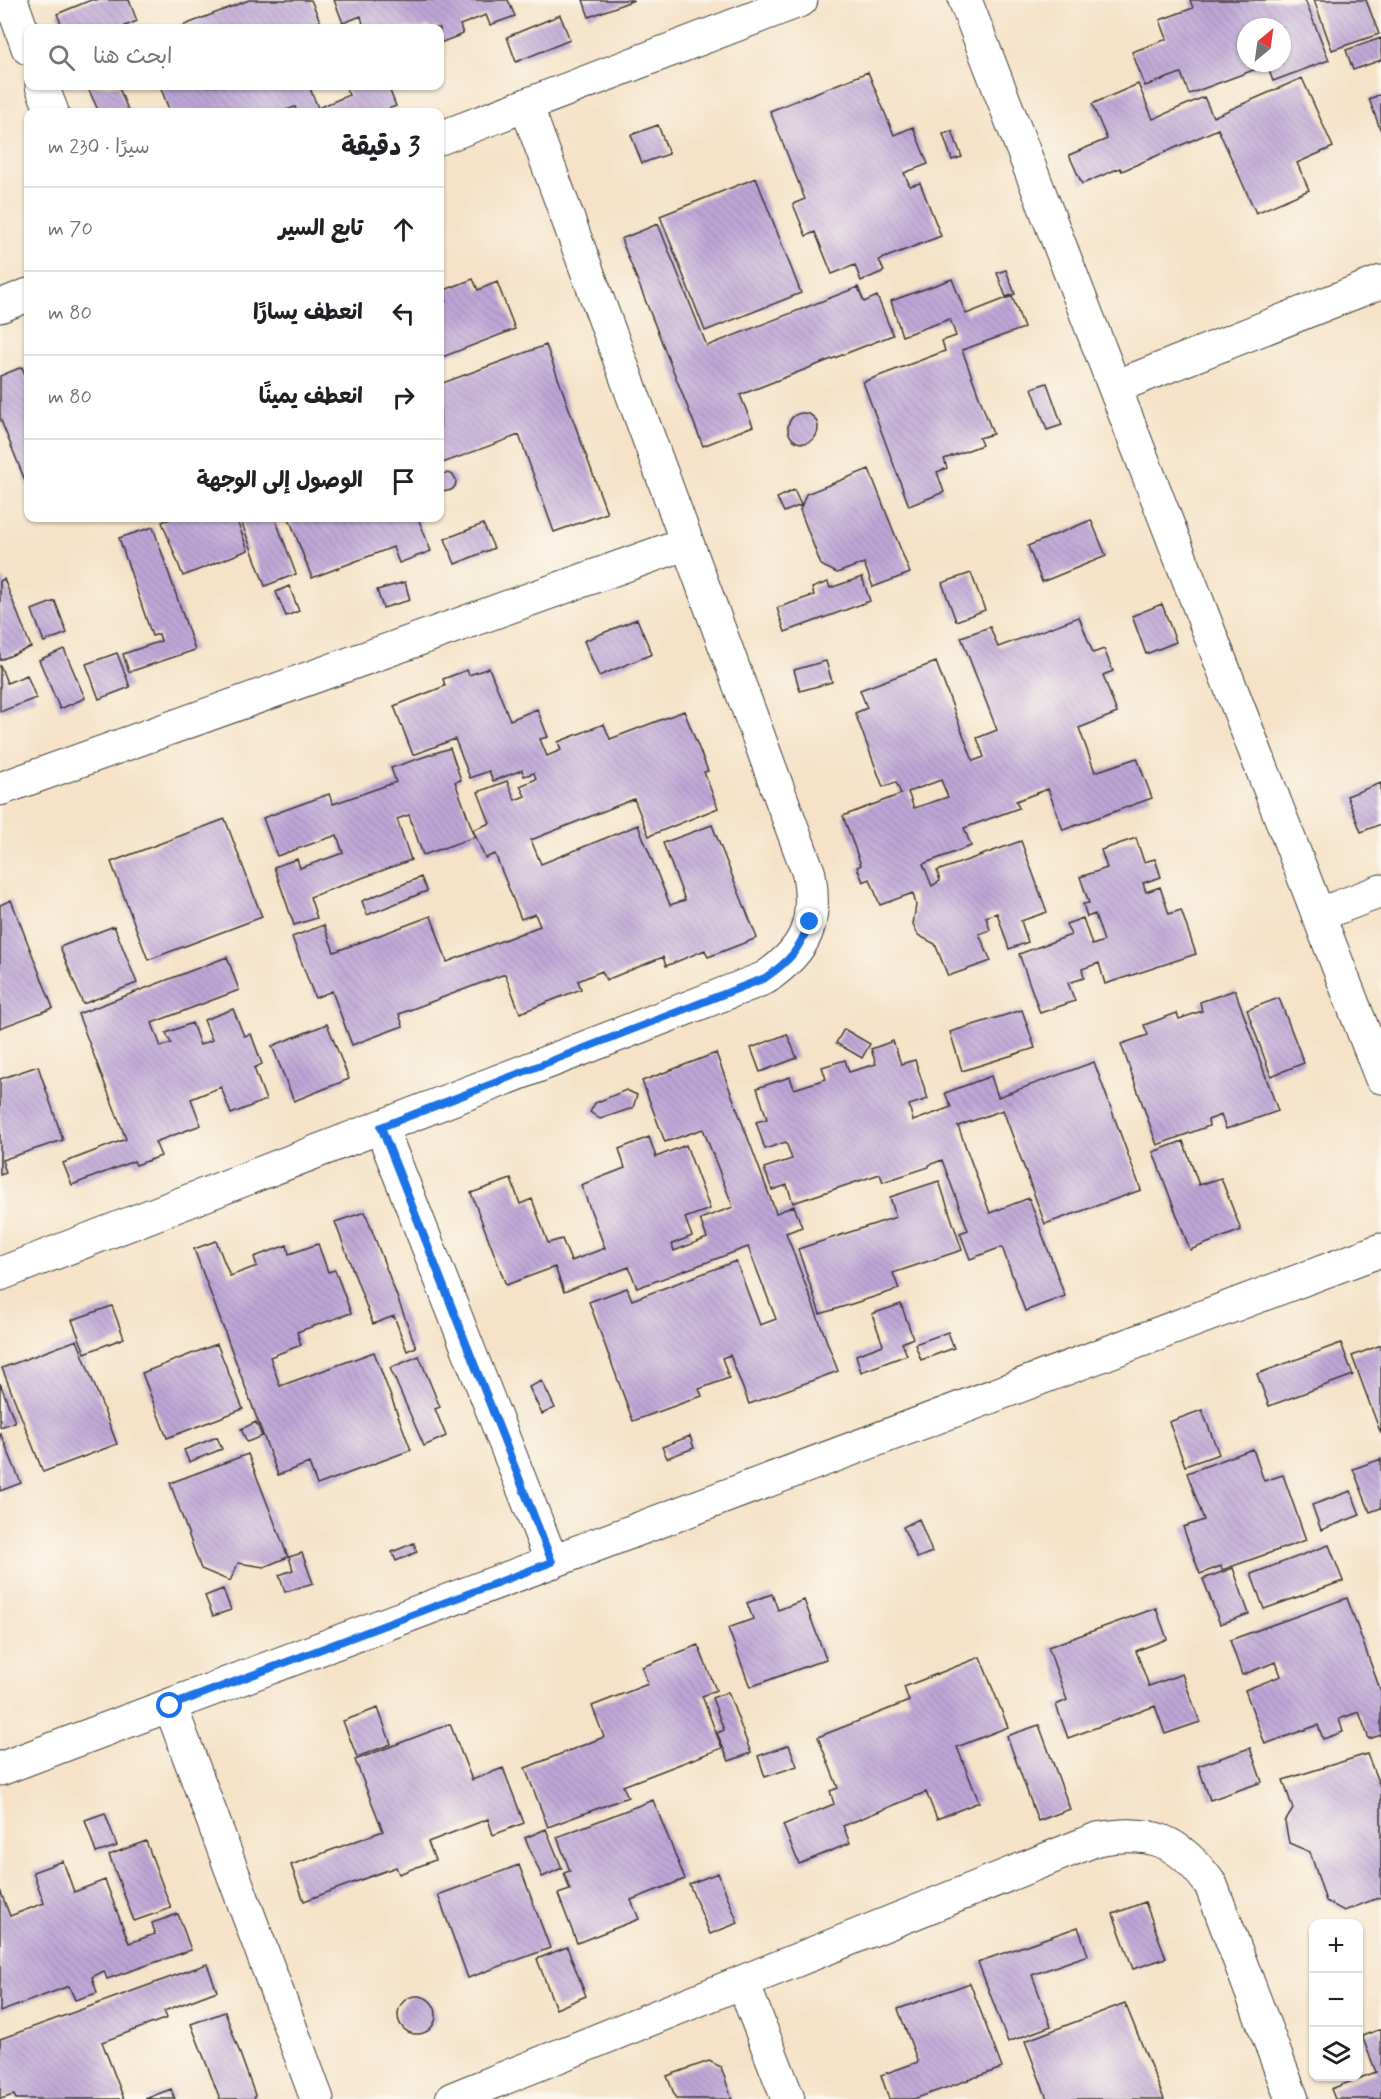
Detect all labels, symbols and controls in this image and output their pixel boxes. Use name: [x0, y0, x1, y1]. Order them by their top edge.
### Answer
north arrow: [1237, 18, 1291, 72]
search box: [24, 24, 444, 90]
icon: search: [45, 41, 78, 74]
text: ابحث هنا: [93, 43, 173, 71]
text: 3 دقيقة: [341, 131, 420, 165]
text: سيرًا · 230 m: [48, 134, 150, 161]
icon: ahead: [387, 213, 420, 246]
text: تابع السير: [279, 215, 363, 243]
text: 70 m: [48, 216, 93, 243]
icon: left: [387, 297, 420, 330]
text: انعطف يسارًا: [253, 299, 363, 327]
text: 80 m: [48, 300, 92, 327]
icon: right: [387, 381, 420, 414]
text: انعطف يمينًا: [259, 383, 363, 411]
text: 80 m: [48, 384, 92, 411]
icon: arrive: [387, 465, 420, 498]
text: الوصول إلى الوجهة: [196, 467, 363, 495]
route end: [796, 908, 822, 934]
route start: [156, 1692, 182, 1718]
map controls: [1309, 1919, 1363, 2081]
button: +: [1309, 1919, 1363, 1973]
button: −: [1309, 1973, 1363, 2027]
button: layers: [1309, 2027, 1363, 2081]

